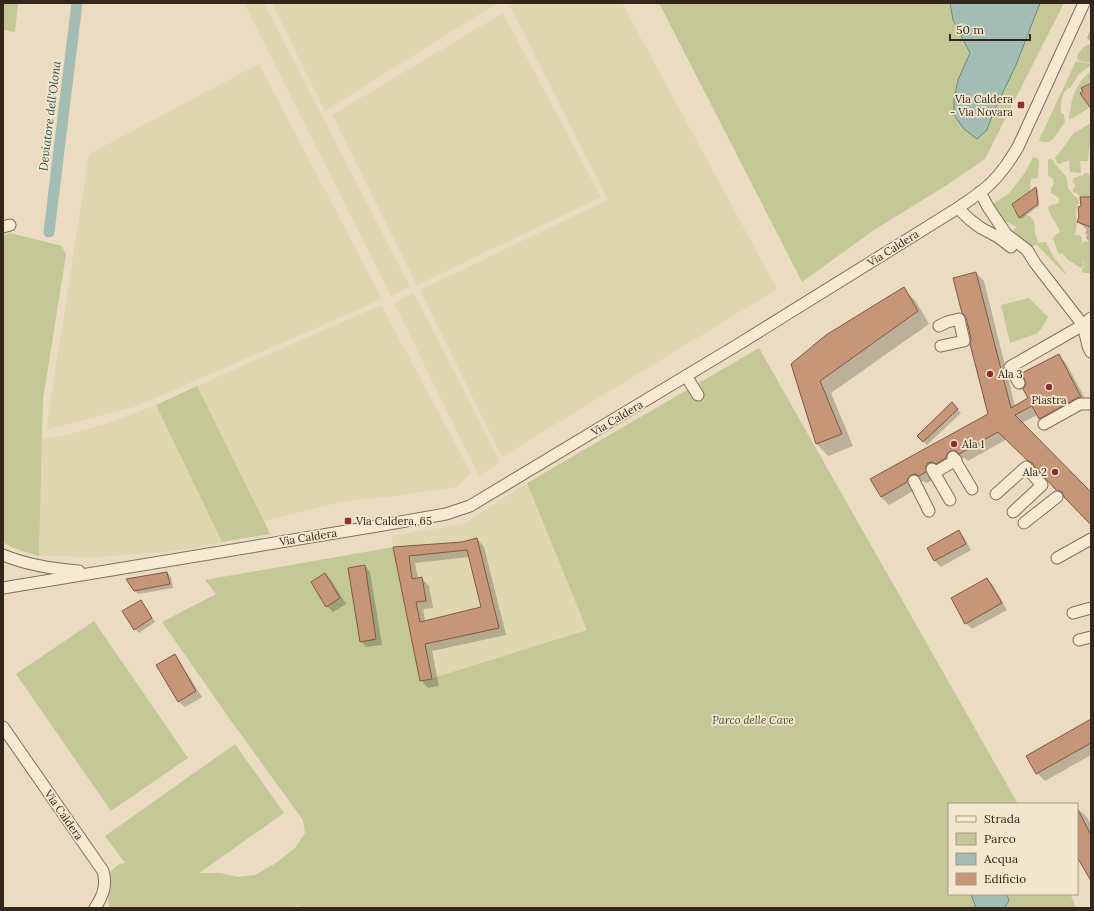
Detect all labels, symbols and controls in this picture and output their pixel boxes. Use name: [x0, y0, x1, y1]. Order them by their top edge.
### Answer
scale bar: [950, 16, 1030, 42]
text: 50 m: [956, 22, 984, 37]
water label: Deviatore dell'Olona: [35, 60, 64, 172]
place label: Via Caldera - Via Novara: [950, 92, 1013, 119]
marker: Via Caldera - Via Novara: [1016, 100, 1026, 110]
street label: Via Caldera: [864, 227, 922, 270]
place label: Ala 3: [997, 367, 1023, 381]
marker: Ala 3: [985, 369, 995, 379]
marker: Piastra: [1044, 382, 1054, 392]
place label: Piastra: [1031, 393, 1067, 407]
street label: Via Caldera: [588, 397, 646, 439]
place label: Ala 1: [961, 437, 984, 451]
marker: Ala 1: [949, 439, 959, 449]
place label: Ala 2: [1022, 465, 1047, 479]
marker: Ala 2: [1050, 467, 1060, 477]
place label: Via Caldera, 65: [355, 514, 432, 528]
marker: Via Caldera, 65: [343, 516, 353, 526]
street label: Via Caldera: [277, 526, 338, 549]
park label: Parco delle Cave: [712, 713, 794, 727]
street label: Via Caldera: [41, 786, 87, 843]
legend: [948, 803, 1078, 895]
text: Strada: [984, 811, 1020, 826]
text: Parco: [984, 831, 1016, 846]
text: Acqua: [983, 851, 1018, 866]
text: Edificio: [984, 871, 1026, 886]

